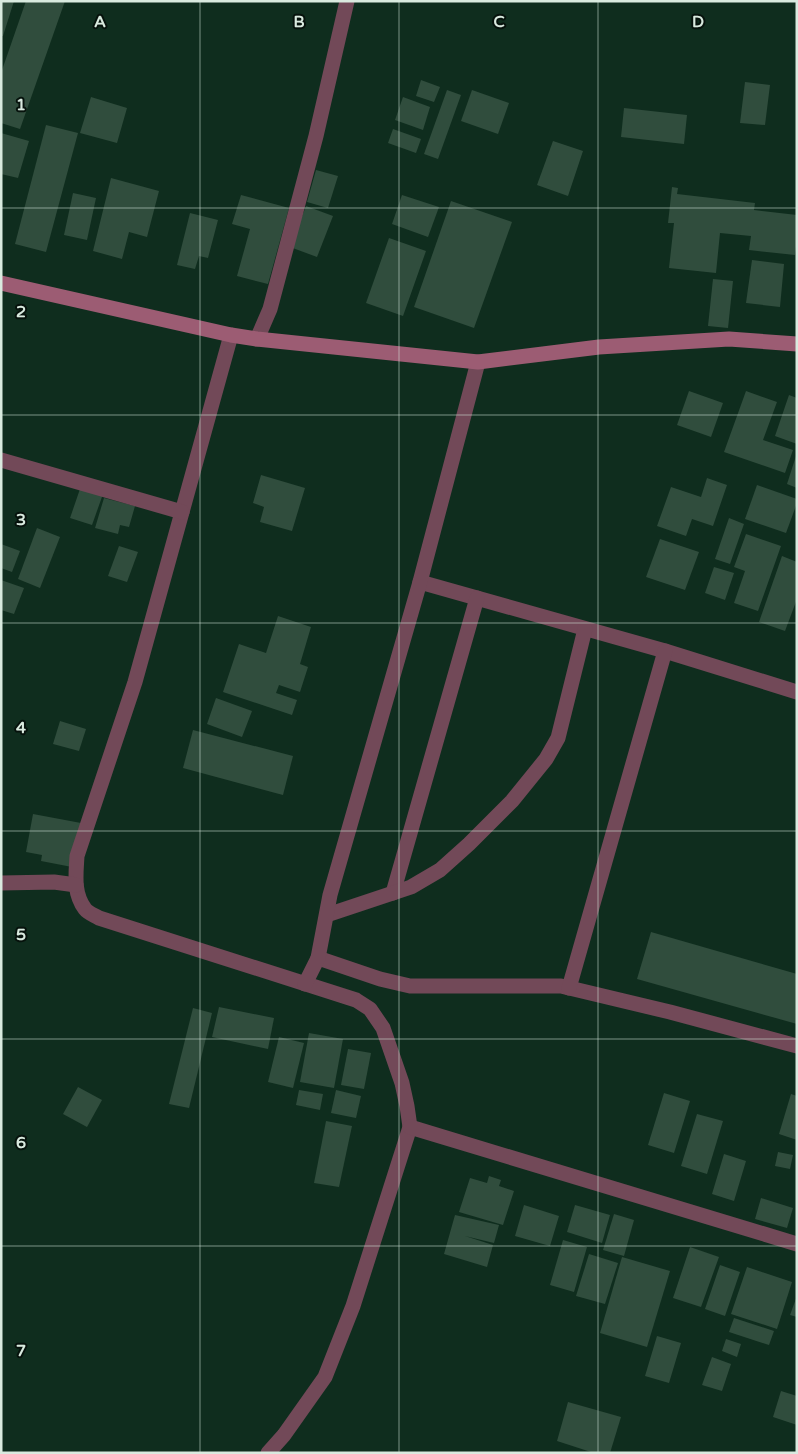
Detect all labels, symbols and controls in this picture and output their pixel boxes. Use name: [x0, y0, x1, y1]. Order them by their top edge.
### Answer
text: A: [94, 12, 106, 32]
text: B: [293, 12, 305, 32]
text: C: [493, 12, 505, 32]
text: D: [692, 12, 704, 32]
text: 1: [16, 95, 26, 115]
text: 2: [16, 302, 26, 322]
text: 3: [16, 510, 26, 530]
text: 4: [16, 718, 26, 738]
text: 5: [16, 925, 26, 945]
text: 6: [16, 1133, 26, 1153]
text: 7: [16, 1341, 26, 1361]

